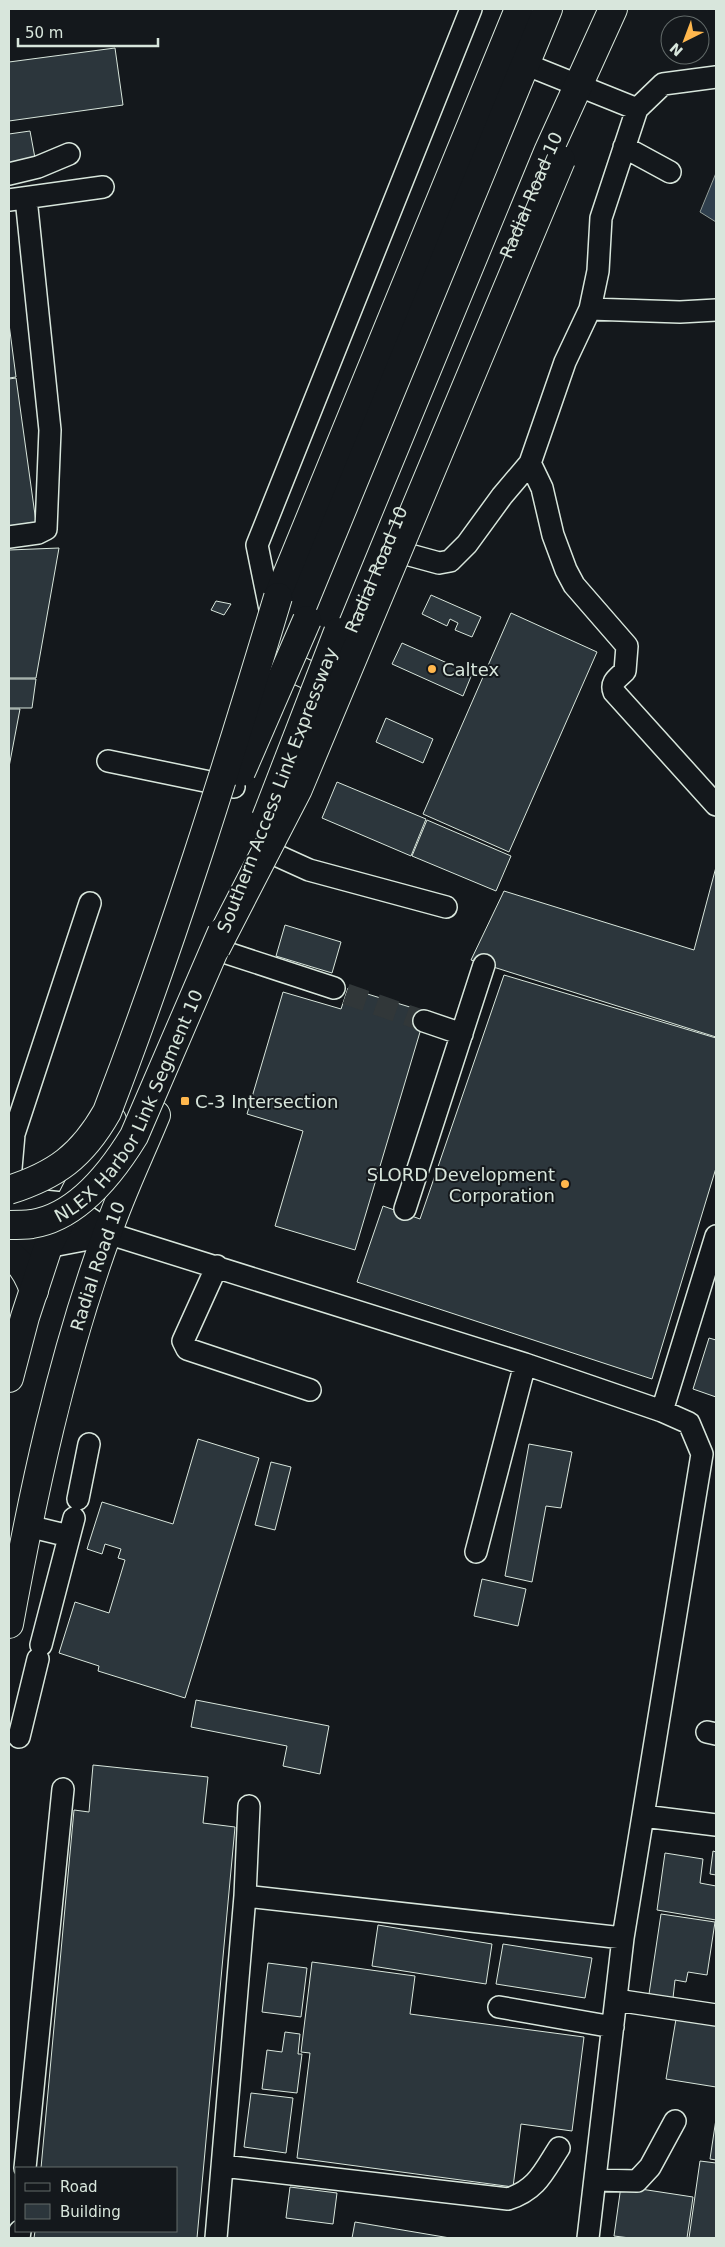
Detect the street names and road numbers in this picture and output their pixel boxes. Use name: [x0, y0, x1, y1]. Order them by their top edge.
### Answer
street label: Radial Road 10: [495, 128, 566, 261]
street label: Radial Road 10: [340, 503, 411, 636]
street label: Southern Access Link Expressway: [213, 644, 341, 936]
street label: NLEX Harbor Link Segment 10: [50, 986, 206, 1226]
street label: Radial Road 10: [65, 1198, 129, 1333]

